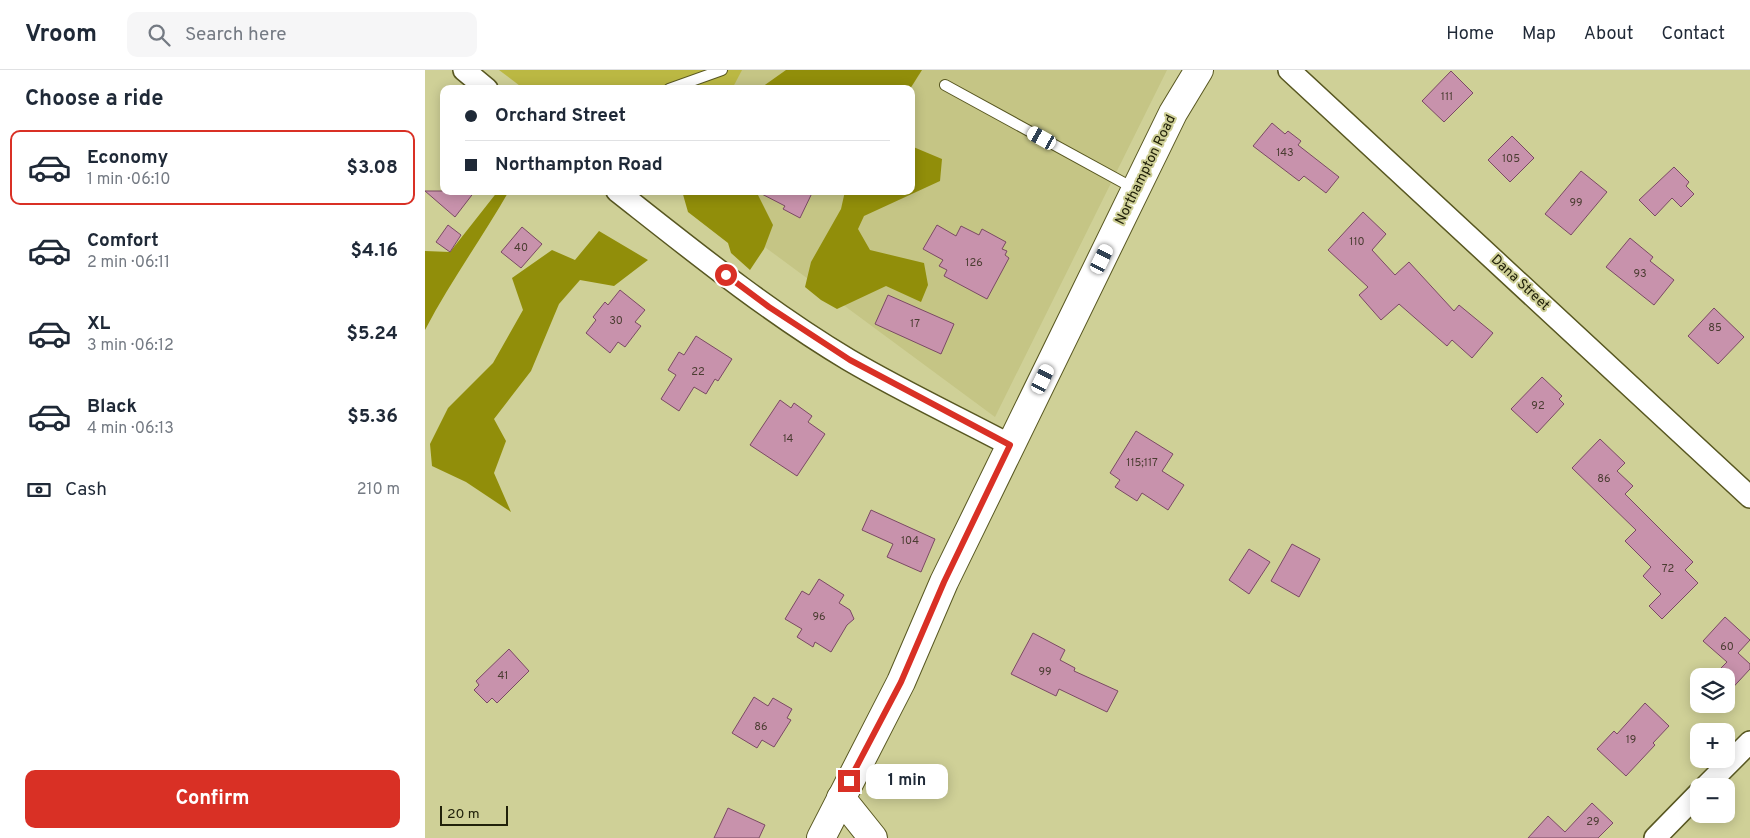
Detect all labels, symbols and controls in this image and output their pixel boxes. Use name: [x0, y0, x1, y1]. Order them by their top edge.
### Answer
search box: [127, 12, 477, 57]
text: Vroom: [25, 20, 97, 50]
icon: search: [145, 21, 173, 49]
text: Search here: [185, 23, 287, 47]
text: Home: [1446, 23, 1494, 46]
text: Map: [1522, 23, 1556, 46]
text: About: [1584, 23, 1633, 46]
text: Contact: [1661, 23, 1725, 46]
text: Choose a ride: [25, 86, 163, 113]
house number: 111: [1441, 90, 1453, 104]
text: Orchard Street: [495, 104, 626, 128]
street label: Northampton Road: [1112, 112, 1180, 228]
car: [1025, 124, 1058, 152]
icon: car: [27, 145, 72, 190]
text: Economy: [87, 146, 168, 170]
house number: 143: [1276, 146, 1294, 160]
house number: 105: [1502, 152, 1520, 166]
text: Northampton Road: [495, 153, 663, 177]
text: $3.08: [347, 156, 398, 180]
text: 1 min · 06:10: [87, 170, 171, 190]
house number: 99: [1569, 196, 1583, 210]
icon: car: [27, 228, 72, 273]
text: Comfort: [87, 229, 159, 253]
house number: 110: [1349, 235, 1365, 249]
text: $4.16: [350, 239, 398, 263]
house number: 40: [514, 241, 528, 255]
car: [1088, 242, 1115, 276]
street label: Dana Street: [1487, 252, 1553, 314]
text: 2 min · 06:11: [87, 253, 170, 273]
house number: 126: [965, 256, 983, 270]
route start: [715, 264, 737, 286]
house number: 93: [1633, 267, 1647, 281]
icon: car: [27, 311, 72, 356]
text: XL: [87, 312, 110, 336]
house number: 30: [609, 314, 623, 328]
house number: 17: [910, 317, 920, 331]
house number: 85: [1708, 321, 1722, 335]
text: $5.24: [346, 322, 398, 346]
text: 3 min · 06:12: [87, 336, 174, 356]
car: [1029, 362, 1056, 396]
house number: 22: [691, 365, 705, 379]
icon: car: [27, 394, 72, 439]
text: Black: [87, 395, 137, 419]
house number: 92: [1531, 399, 1545, 413]
text: $5.36: [347, 405, 398, 429]
text: 4 min · 06:13: [87, 419, 174, 439]
house number: 14: [783, 432, 794, 446]
house number: 115;117: [1126, 456, 1158, 470]
house number: 86: [1597, 472, 1611, 486]
icon: cash: [25, 476, 53, 504]
text: Cash: [65, 478, 107, 502]
text: 210 m: [357, 480, 400, 500]
house number: 104: [901, 534, 919, 548]
house number: 72: [1662, 562, 1674, 576]
house number: 96: [812, 610, 826, 624]
house number: 60: [1720, 640, 1734, 654]
house number: 99: [1038, 665, 1052, 679]
map controls: [1690, 668, 1735, 823]
button: layers: [1690, 668, 1735, 713]
house number: 41: [498, 669, 508, 683]
house number: 86: [754, 720, 768, 734]
button: +: [1690, 723, 1735, 768]
house number: 19: [1626, 733, 1636, 747]
callout: 1 min: [867, 764, 949, 798]
button: Confirm: [25, 770, 400, 828]
route end: [838, 770, 860, 792]
text: 1 min: [888, 771, 926, 791]
button: −: [1690, 778, 1735, 823]
scale bar: [440, 803, 507, 826]
text: 20 m: [447, 806, 480, 823]
house number: 29: [1586, 815, 1600, 829]

